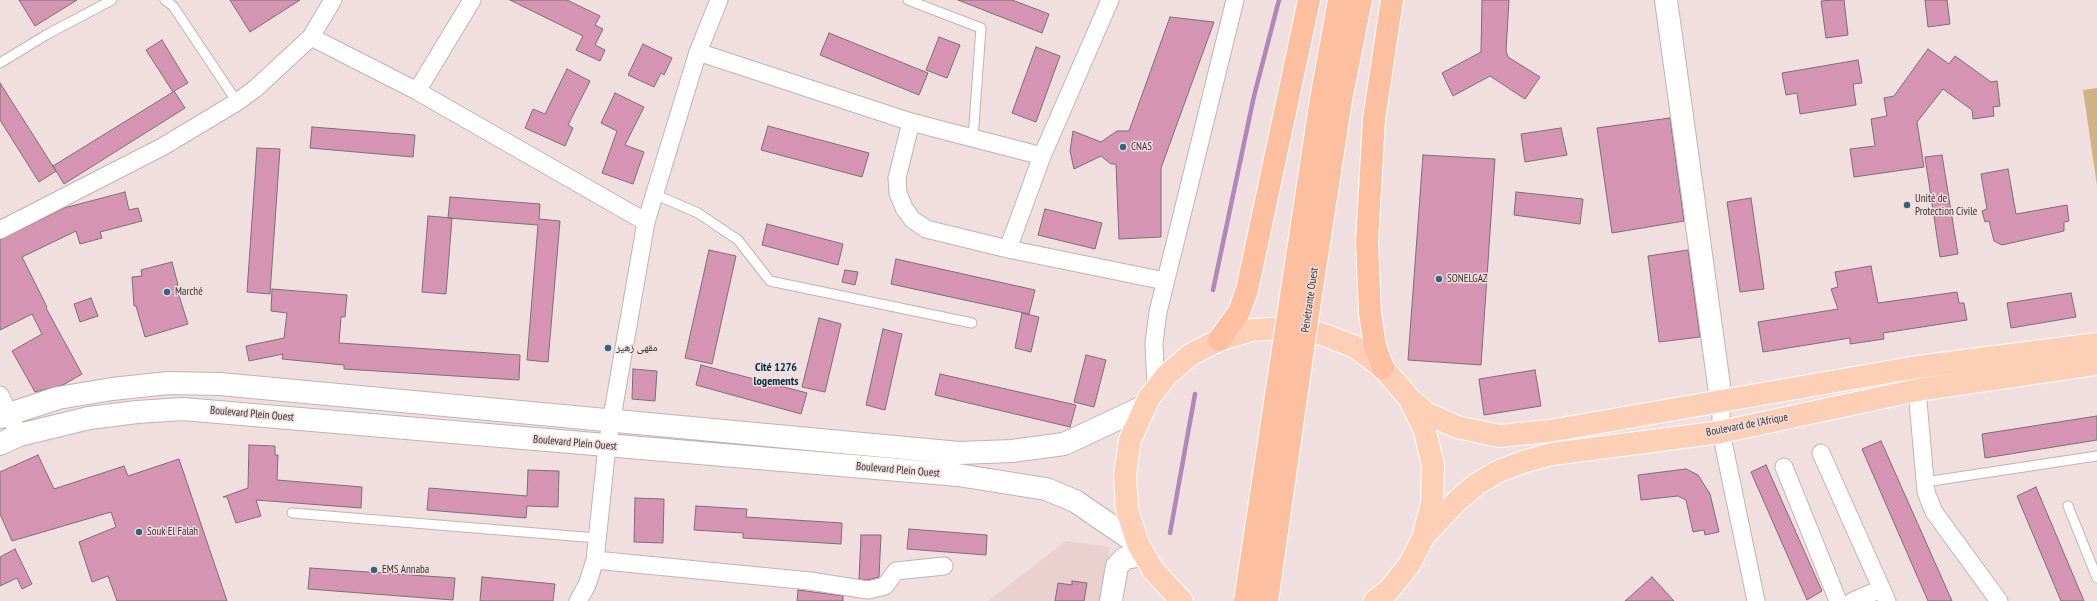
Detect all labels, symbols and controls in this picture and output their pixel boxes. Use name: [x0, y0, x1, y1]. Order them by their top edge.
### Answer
place label: CNAS: [1131, 140, 1152, 154]
marker: CNAS: [1118, 142, 1128, 152]
place label: Unité de Protection Civile: [1915, 192, 1977, 218]
marker: Unité de Protection Civile: [1902, 200, 1912, 210]
street label: Pénétrante Ouest: [1299, 267, 1321, 333]
place label: SONELGAZ: [1447, 272, 1488, 286]
marker: SONELGAZ: [1434, 274, 1444, 284]
place label: Marché: [175, 285, 203, 299]
marker: Marché: [162, 287, 172, 297]
place label: مقهى زهير: [616, 341, 658, 355]
marker: مقهى زهير: [603, 343, 613, 353]
district label: Cité 1276 logements: [754, 361, 798, 389]
street label: Boulevard Plein Ouest: [210, 404, 294, 424]
street label: Boulevard de l'Afrique: [1705, 411, 1789, 439]
street label: Boulevard Plein Ouest: [533, 433, 617, 453]
street label: Boulevard Plein Ouest: [856, 460, 940, 480]
place label: Souk El Falah: [147, 525, 198, 539]
marker: Souk El Falah: [134, 527, 144, 537]
place label: EMS Annaba: [382, 563, 429, 577]
marker: EMS Annaba: [369, 565, 379, 575]

